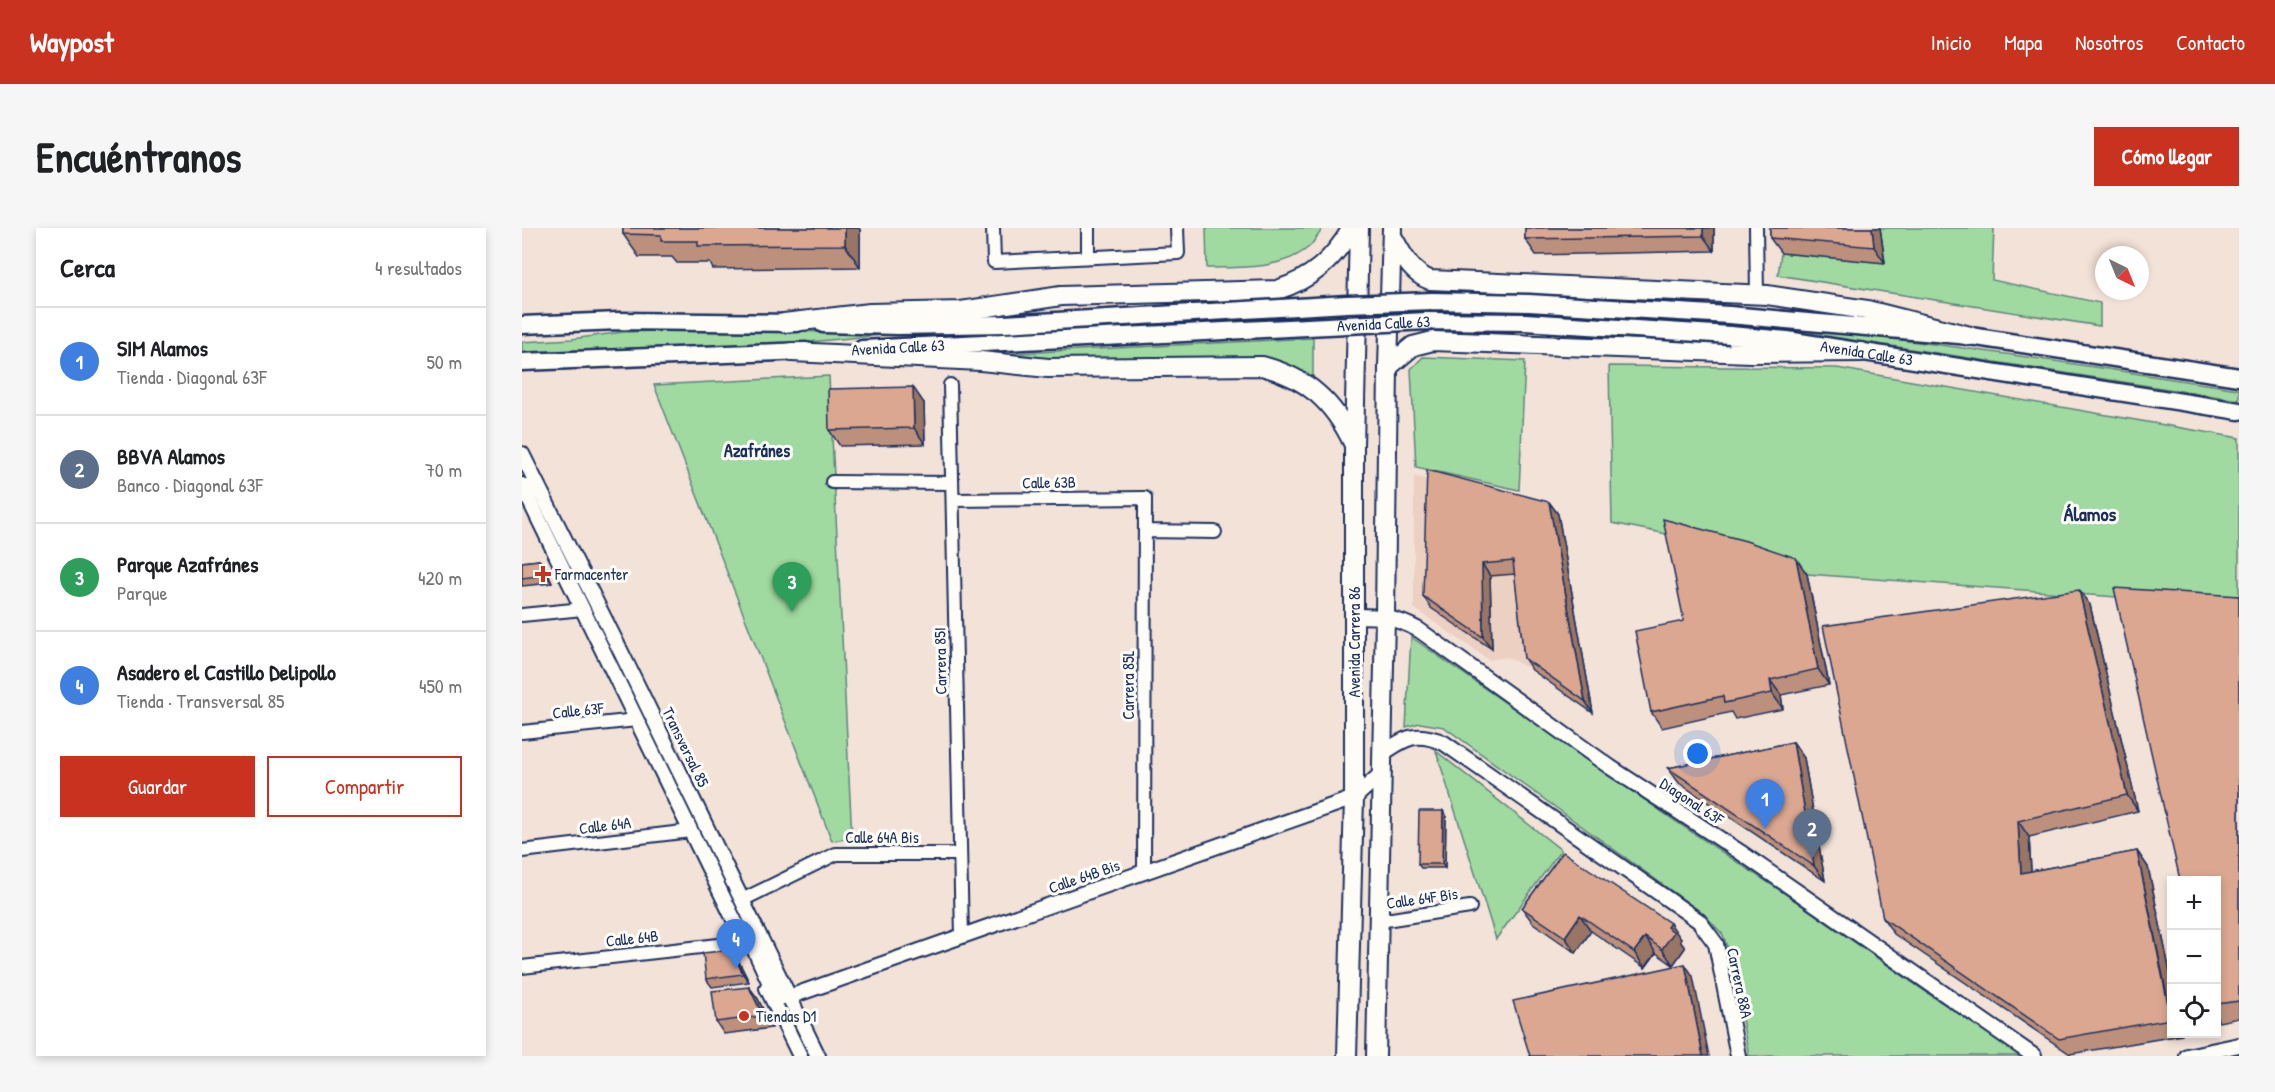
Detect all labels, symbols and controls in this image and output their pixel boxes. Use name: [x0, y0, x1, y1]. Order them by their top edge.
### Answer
text: Waypost: [30, 23, 114, 61]
text: Inicio: [1931, 28, 1971, 57]
text: Mapa: [2004, 28, 2042, 57]
text: Nosotros: [2075, 28, 2143, 57]
text: Contacto: [2176, 28, 2245, 57]
button: Cómo llegar: [2094, 127, 2239, 186]
text: Encuéntranos: [36, 128, 242, 185]
north arrow: [2095, 246, 2149, 300]
text: Cerca: [60, 250, 115, 285]
text: 4 resultados: [375, 254, 462, 281]
street label: Avenida Calle 63: [1336, 310, 1431, 336]
text: SIM Alamos: [117, 333, 208, 363]
street label: Avenida Calle 63: [851, 334, 945, 360]
street label: Avenida Calle 63: [1819, 334, 1915, 371]
text: 1: [76, 348, 83, 375]
text: 50 m: [426, 348, 462, 375]
text: Tienda · Diagonal 63F: [117, 363, 267, 390]
district label: Azafránes: [724, 438, 790, 463]
text: BBVA Alamos: [117, 441, 225, 471]
text: 2: [75, 456, 84, 483]
text: 70 m: [425, 456, 462, 483]
text: Banco · Diagonal 63F: [117, 471, 263, 498]
street label: Calle 63B: [1022, 471, 1076, 493]
district label: Álamos: [2064, 500, 2116, 527]
text: Parque Azafránes: [117, 549, 258, 579]
pin: 3: [772, 562, 812, 612]
place label: Farmacenter: [554, 563, 628, 585]
text: 3: [75, 564, 84, 591]
text: 420 m: [418, 564, 462, 591]
marker: Farmacenter: [536, 567, 550, 581]
text: Parque: [117, 579, 167, 606]
street label: Avenida Carrera 86: [1343, 587, 1365, 697]
street label: Carrera 85I: [928, 627, 952, 695]
street label: Carrera 85L: [1117, 650, 1139, 720]
text: Asadero el Castillo Delipollo: [117, 657, 336, 687]
text: 4: [76, 672, 83, 699]
text: 450 m: [419, 672, 462, 699]
text: Tienda · Transversal 85: [117, 687, 285, 714]
street label: Calle 63F: [551, 696, 606, 724]
street label: Transversal 85: [657, 703, 715, 791]
your location: [1683, 739, 1712, 768]
button: Guardar: [60, 756, 255, 817]
button: Compartir: [267, 756, 462, 817]
street label: Diagonal 63F: [1656, 772, 1729, 830]
pin: 1: [1746, 780, 1784, 829]
pin: 2: [1792, 810, 1832, 859]
street label: Calle 64A: [578, 811, 632, 839]
street label: Calle 64A Bis: [845, 826, 919, 848]
street label: Calle 64B Bis: [1045, 854, 1123, 898]
map controls: [2167, 876, 2221, 1038]
button: +: [2167, 876, 2221, 930]
street label: Calle 64F Bis: [1385, 882, 1459, 914]
pin: 4: [716, 920, 756, 969]
street label: Calle 64B: [605, 924, 659, 952]
button: −: [2167, 930, 2221, 984]
street label: Carrera 88A: [1722, 946, 1758, 1020]
button: locate: [2167, 984, 2221, 1038]
place label: Tiendas D1: [756, 1005, 817, 1027]
marker: Tiendas D1: [737, 1009, 751, 1023]

